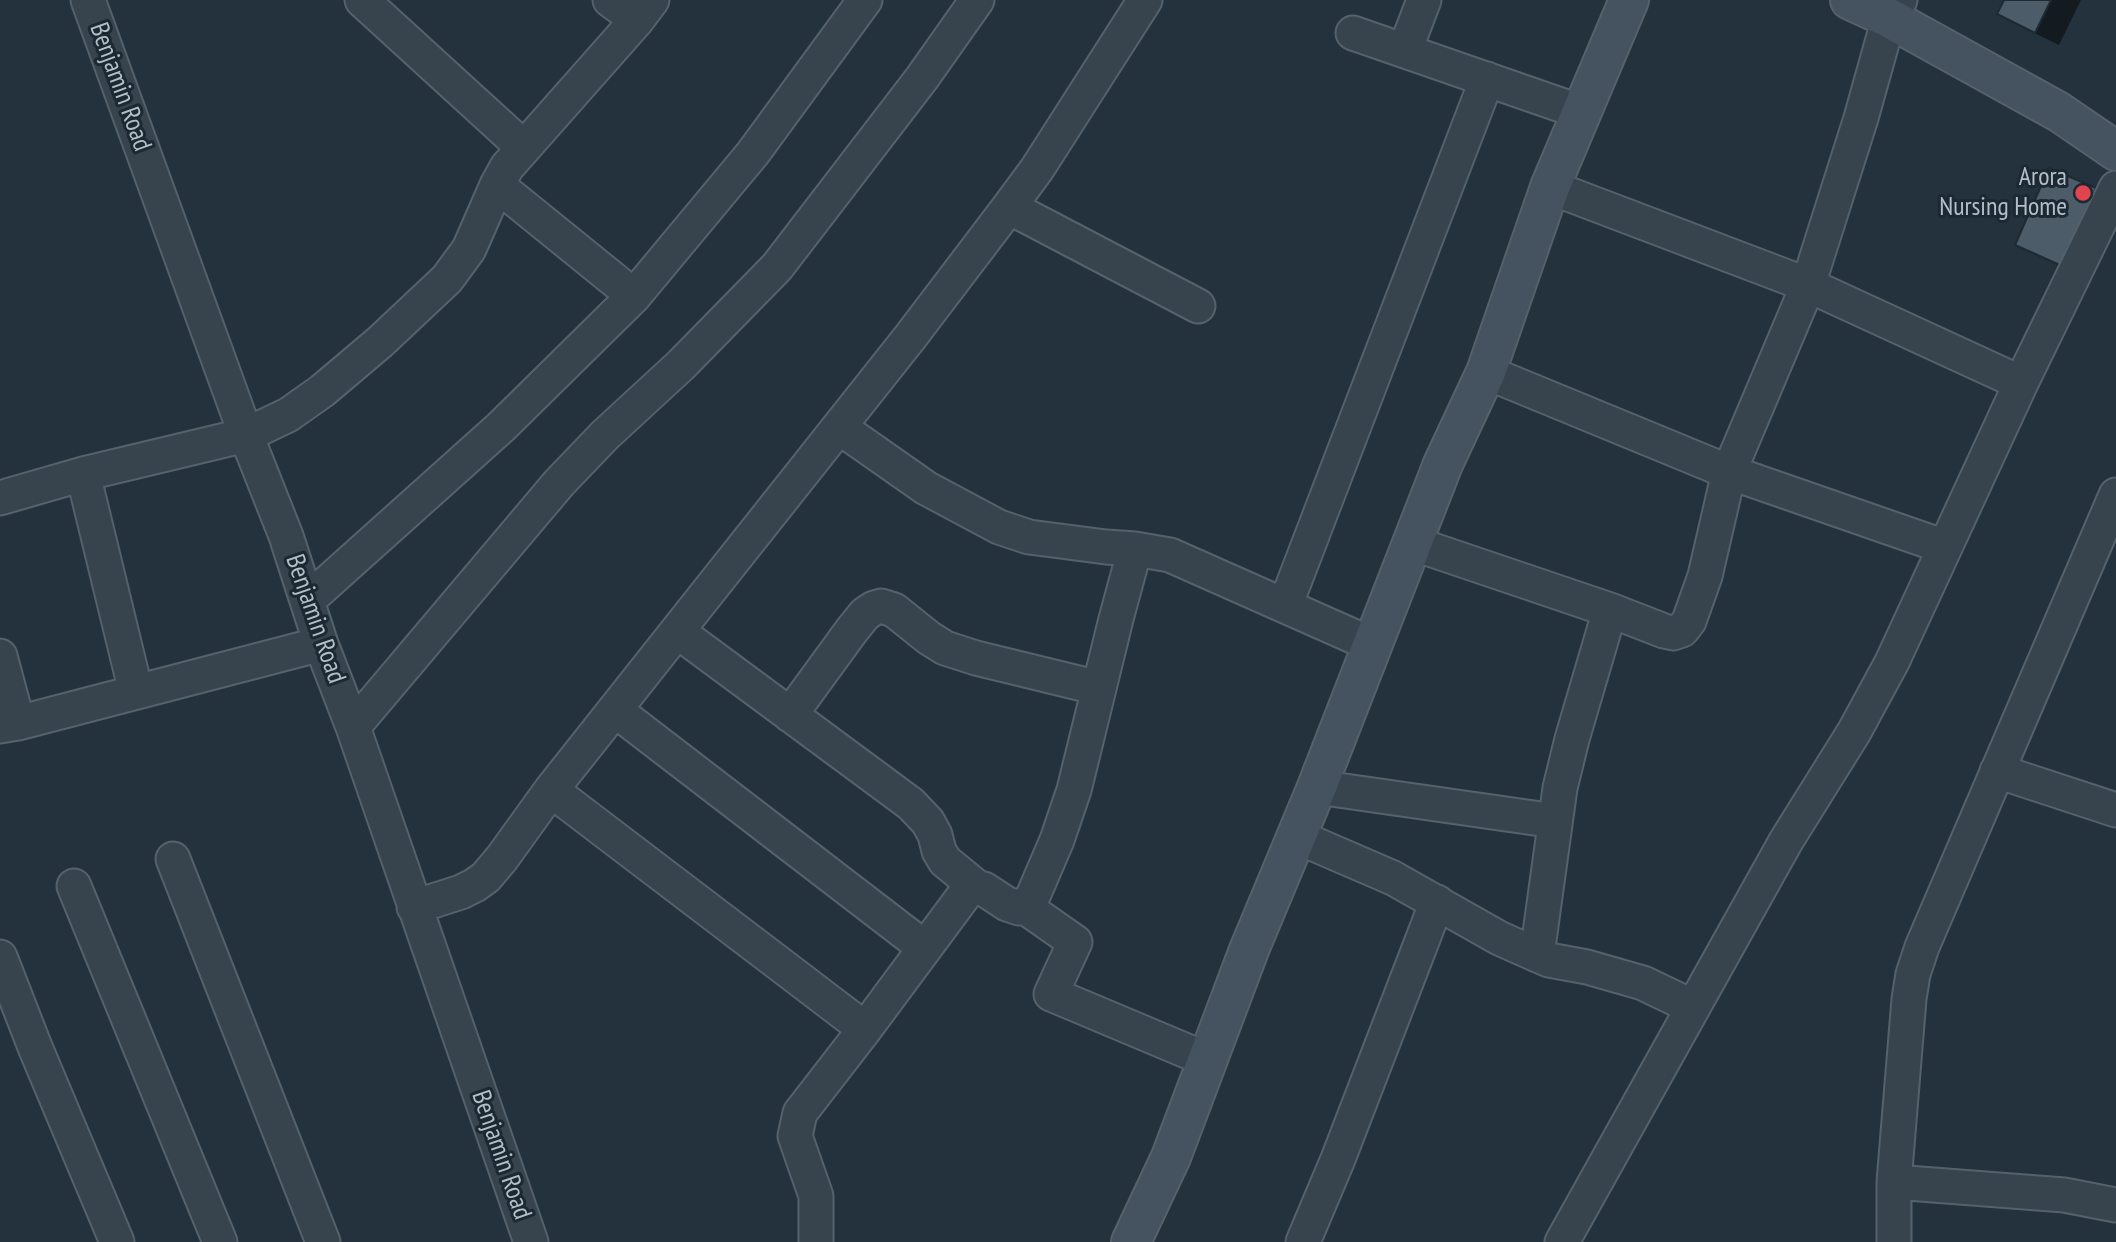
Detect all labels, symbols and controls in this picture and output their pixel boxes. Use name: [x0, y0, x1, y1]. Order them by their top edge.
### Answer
street label: Benjamin Road: [82, 19, 158, 155]
place label: Arora Nursing Home: [1939, 162, 2067, 224]
marker: Arora Nursing Home: [2073, 183, 2093, 203]
street label: Benjamin Road: [278, 550, 352, 688]
street label: Benjamin Road: [464, 1086, 538, 1224]

